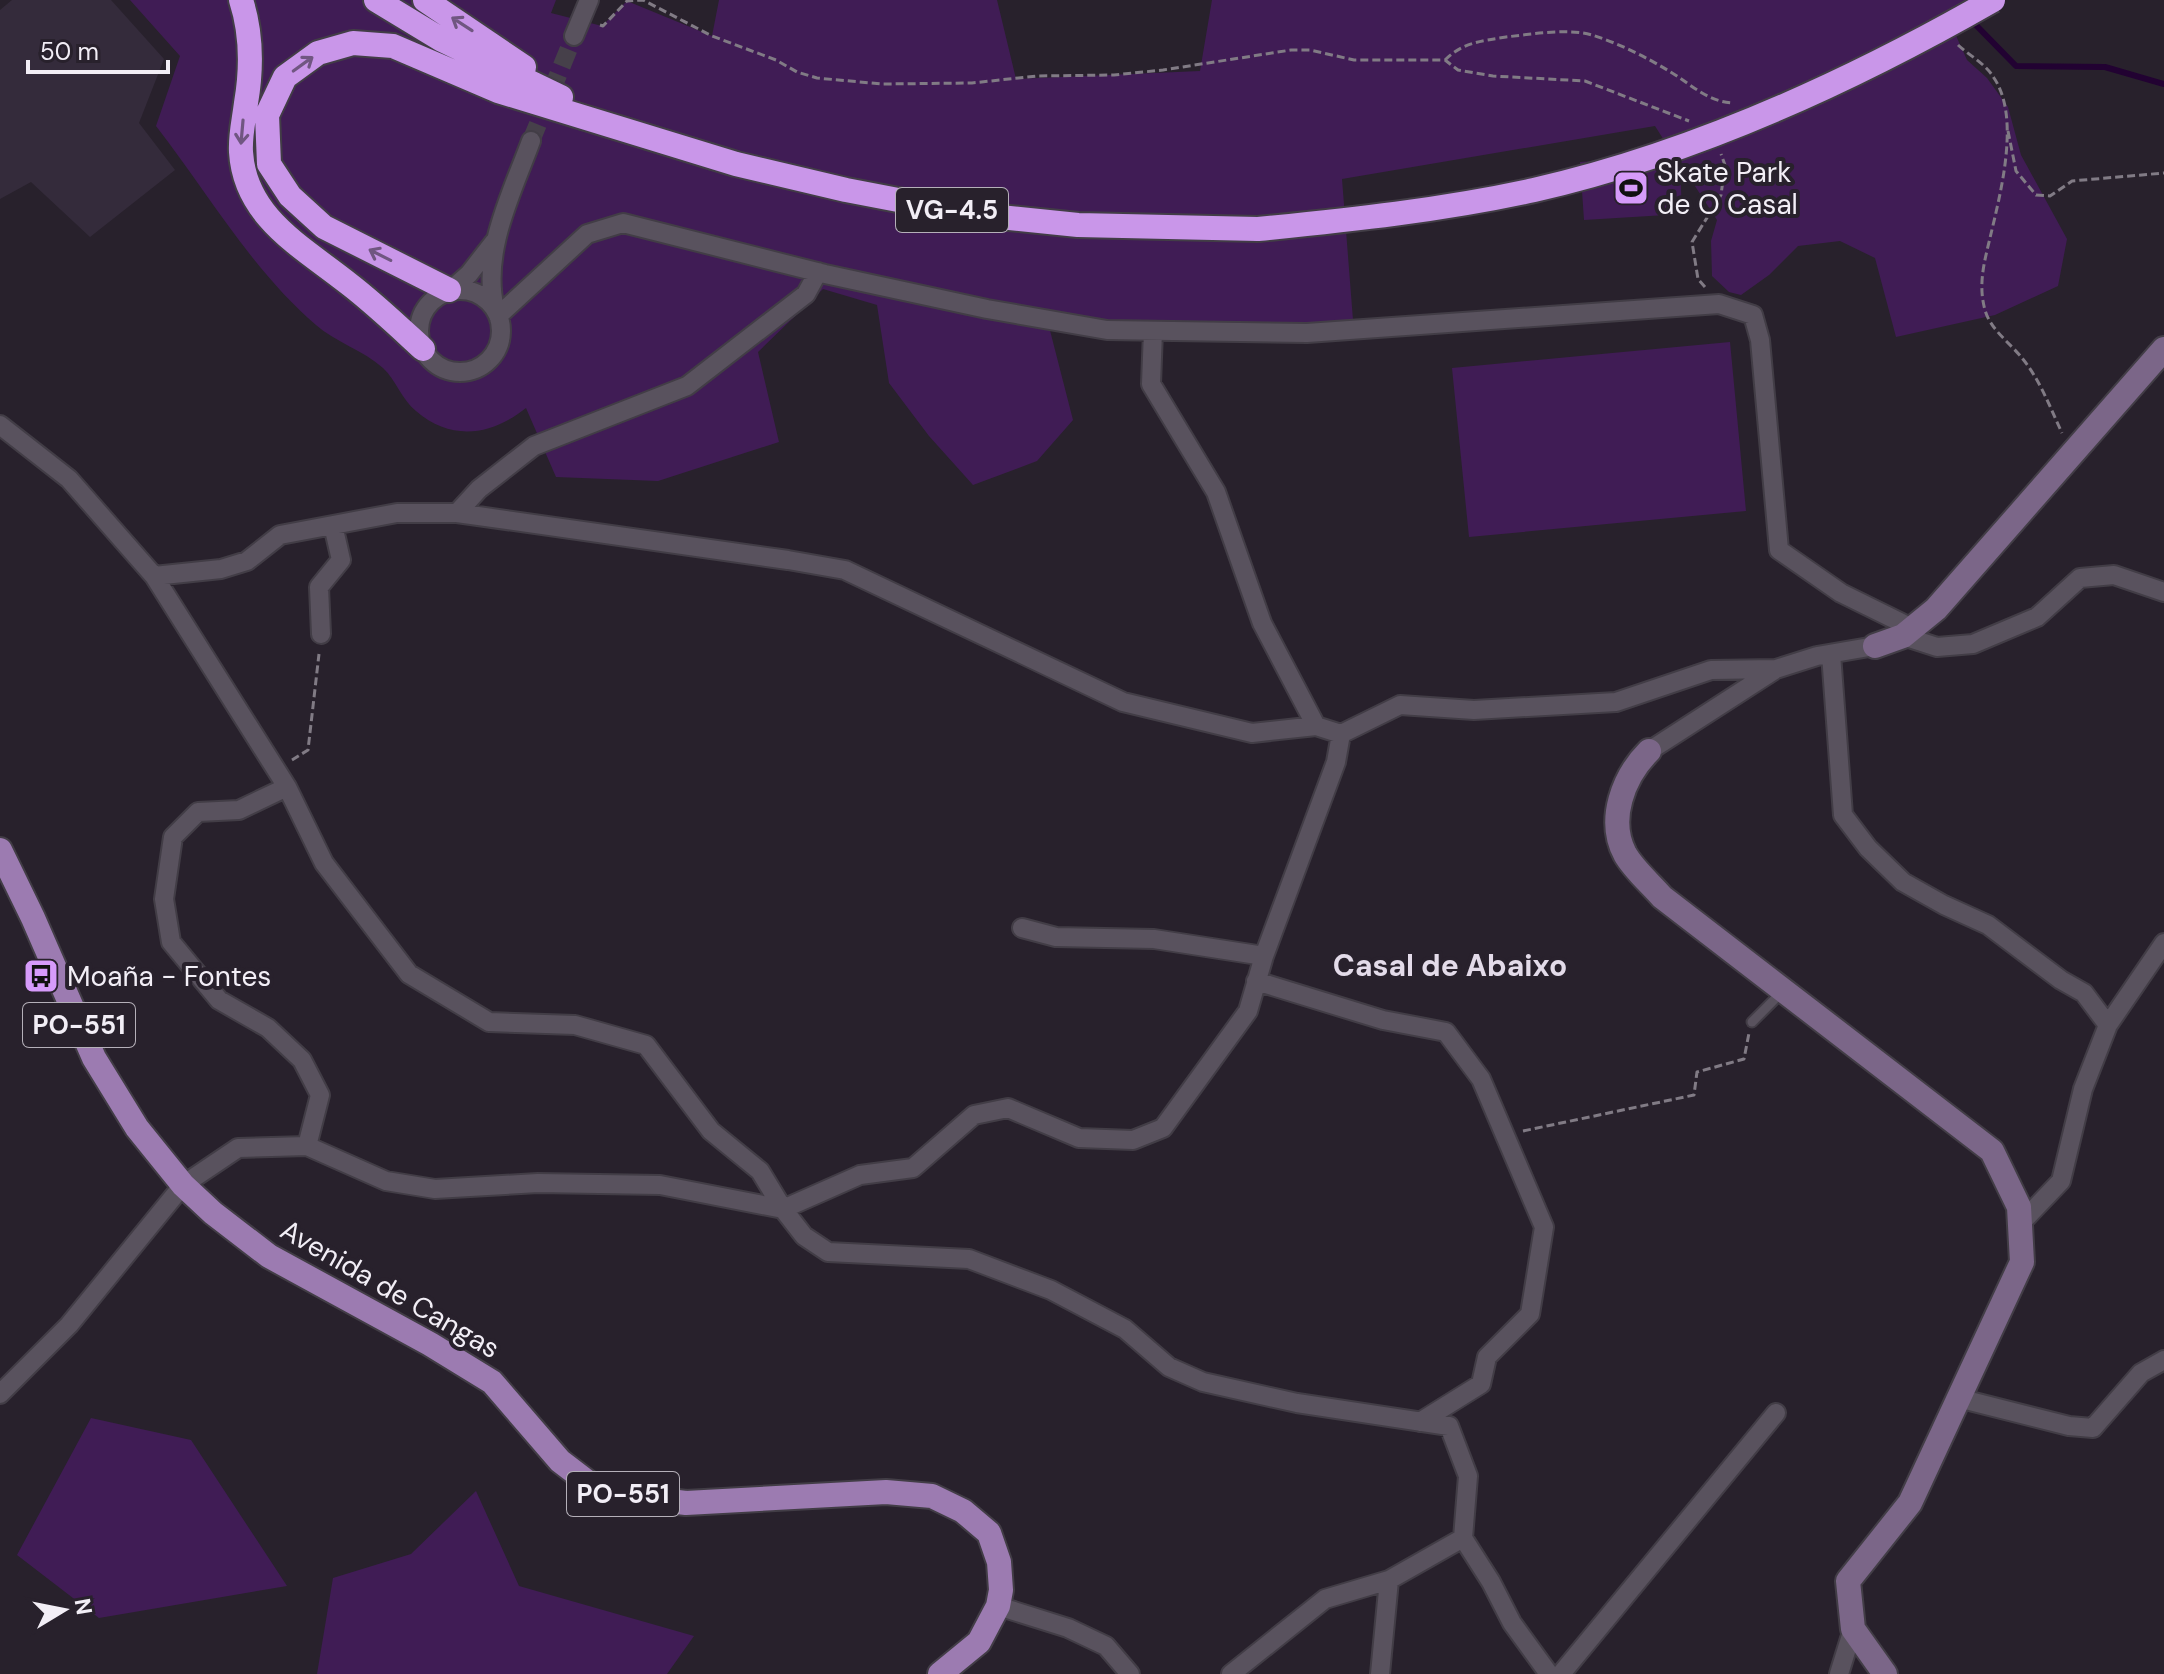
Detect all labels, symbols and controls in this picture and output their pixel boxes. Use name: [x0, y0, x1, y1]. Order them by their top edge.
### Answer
one-way arrow: [451, 15, 474, 31]
scale bar: [28, 24, 168, 74]
text: 50 m: [40, 36, 99, 67]
one-way arrow: [292, 56, 314, 72]
one-way arrow: [234, 118, 249, 145]
place label: Skate Park de O Casal: [1657, 154, 1798, 223]
sports icon: Skate Park de O Casal: [1612, 169, 1650, 207]
road number: VG-4.5: [896, 188, 1008, 232]
one-way arrow: [368, 247, 392, 262]
district label: Casal de Abaixo: [1333, 946, 1567, 985]
bus stop icon: Moaña - Fontes: [22, 957, 60, 995]
place label: Moaña - Fontes: [67, 958, 271, 995]
road number: PO-551: [23, 1003, 135, 1047]
street label: Avenida de Cangas: [274, 1211, 506, 1367]
road number: PO-551: [567, 1472, 679, 1516]
north arrow: [24, 1570, 104, 1650]
text: N: [68, 1596, 99, 1617]

